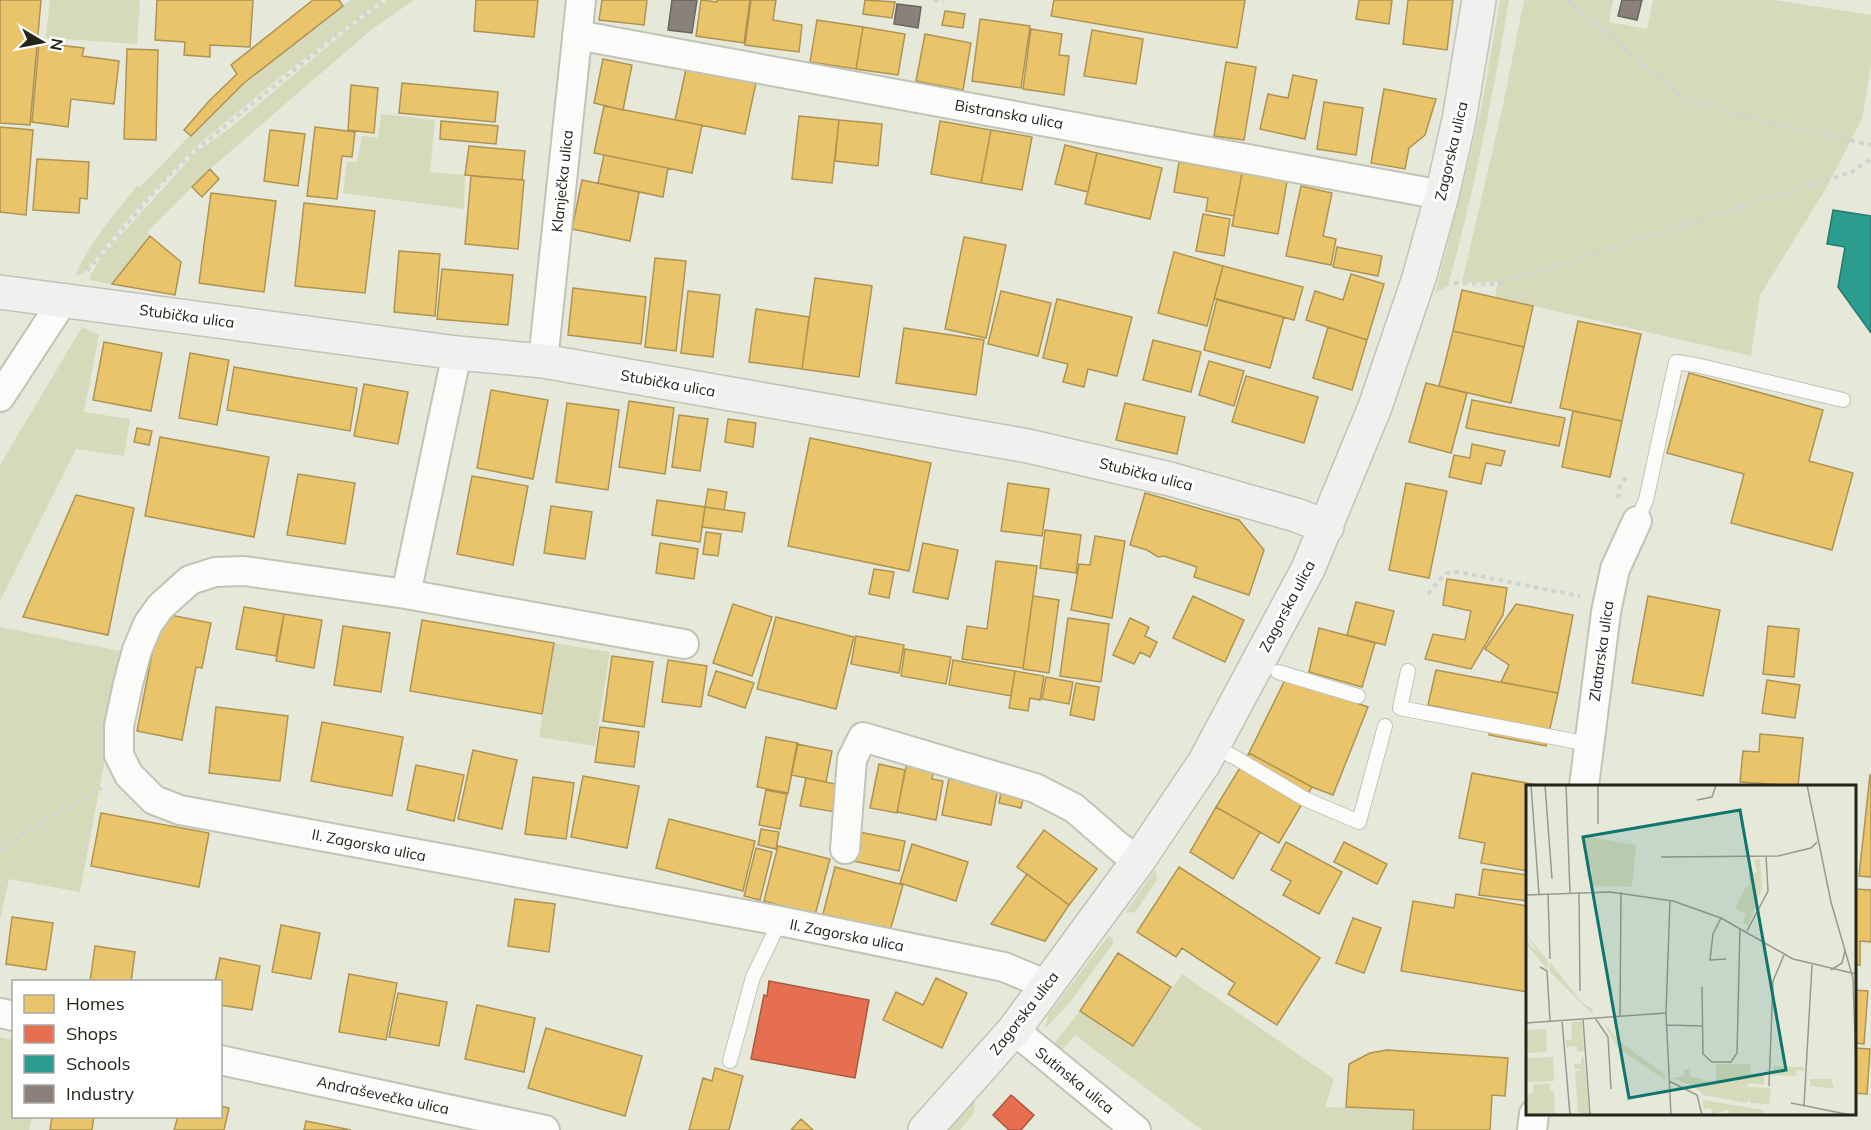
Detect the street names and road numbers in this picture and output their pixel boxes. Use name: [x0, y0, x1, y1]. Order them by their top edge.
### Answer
street label: Bistranska ulica: [953, 95, 1065, 133]
street label: Zagorska ulica: [1430, 100, 1472, 202]
street label: Klanječka ulica: [547, 129, 577, 233]
street label: Stubička ulica: [138, 300, 236, 332]
street label: Stubička ulica: [619, 365, 717, 401]
street label: Stubička ulica: [1097, 453, 1195, 495]
street label: Zagorska ulica: [1255, 557, 1319, 655]
street label: Zlatarska ulica: [1585, 600, 1617, 702]
street label: II. Zagorska ulica: [310, 825, 428, 865]
street label: II. Zagorska ulica: [788, 915, 906, 955]
street label: Zagorska ulica: [985, 967, 1063, 1059]
street label: Sutinska ulica: [1032, 1042, 1118, 1118]
street label: Andraševečka ulica: [315, 1072, 451, 1118]

